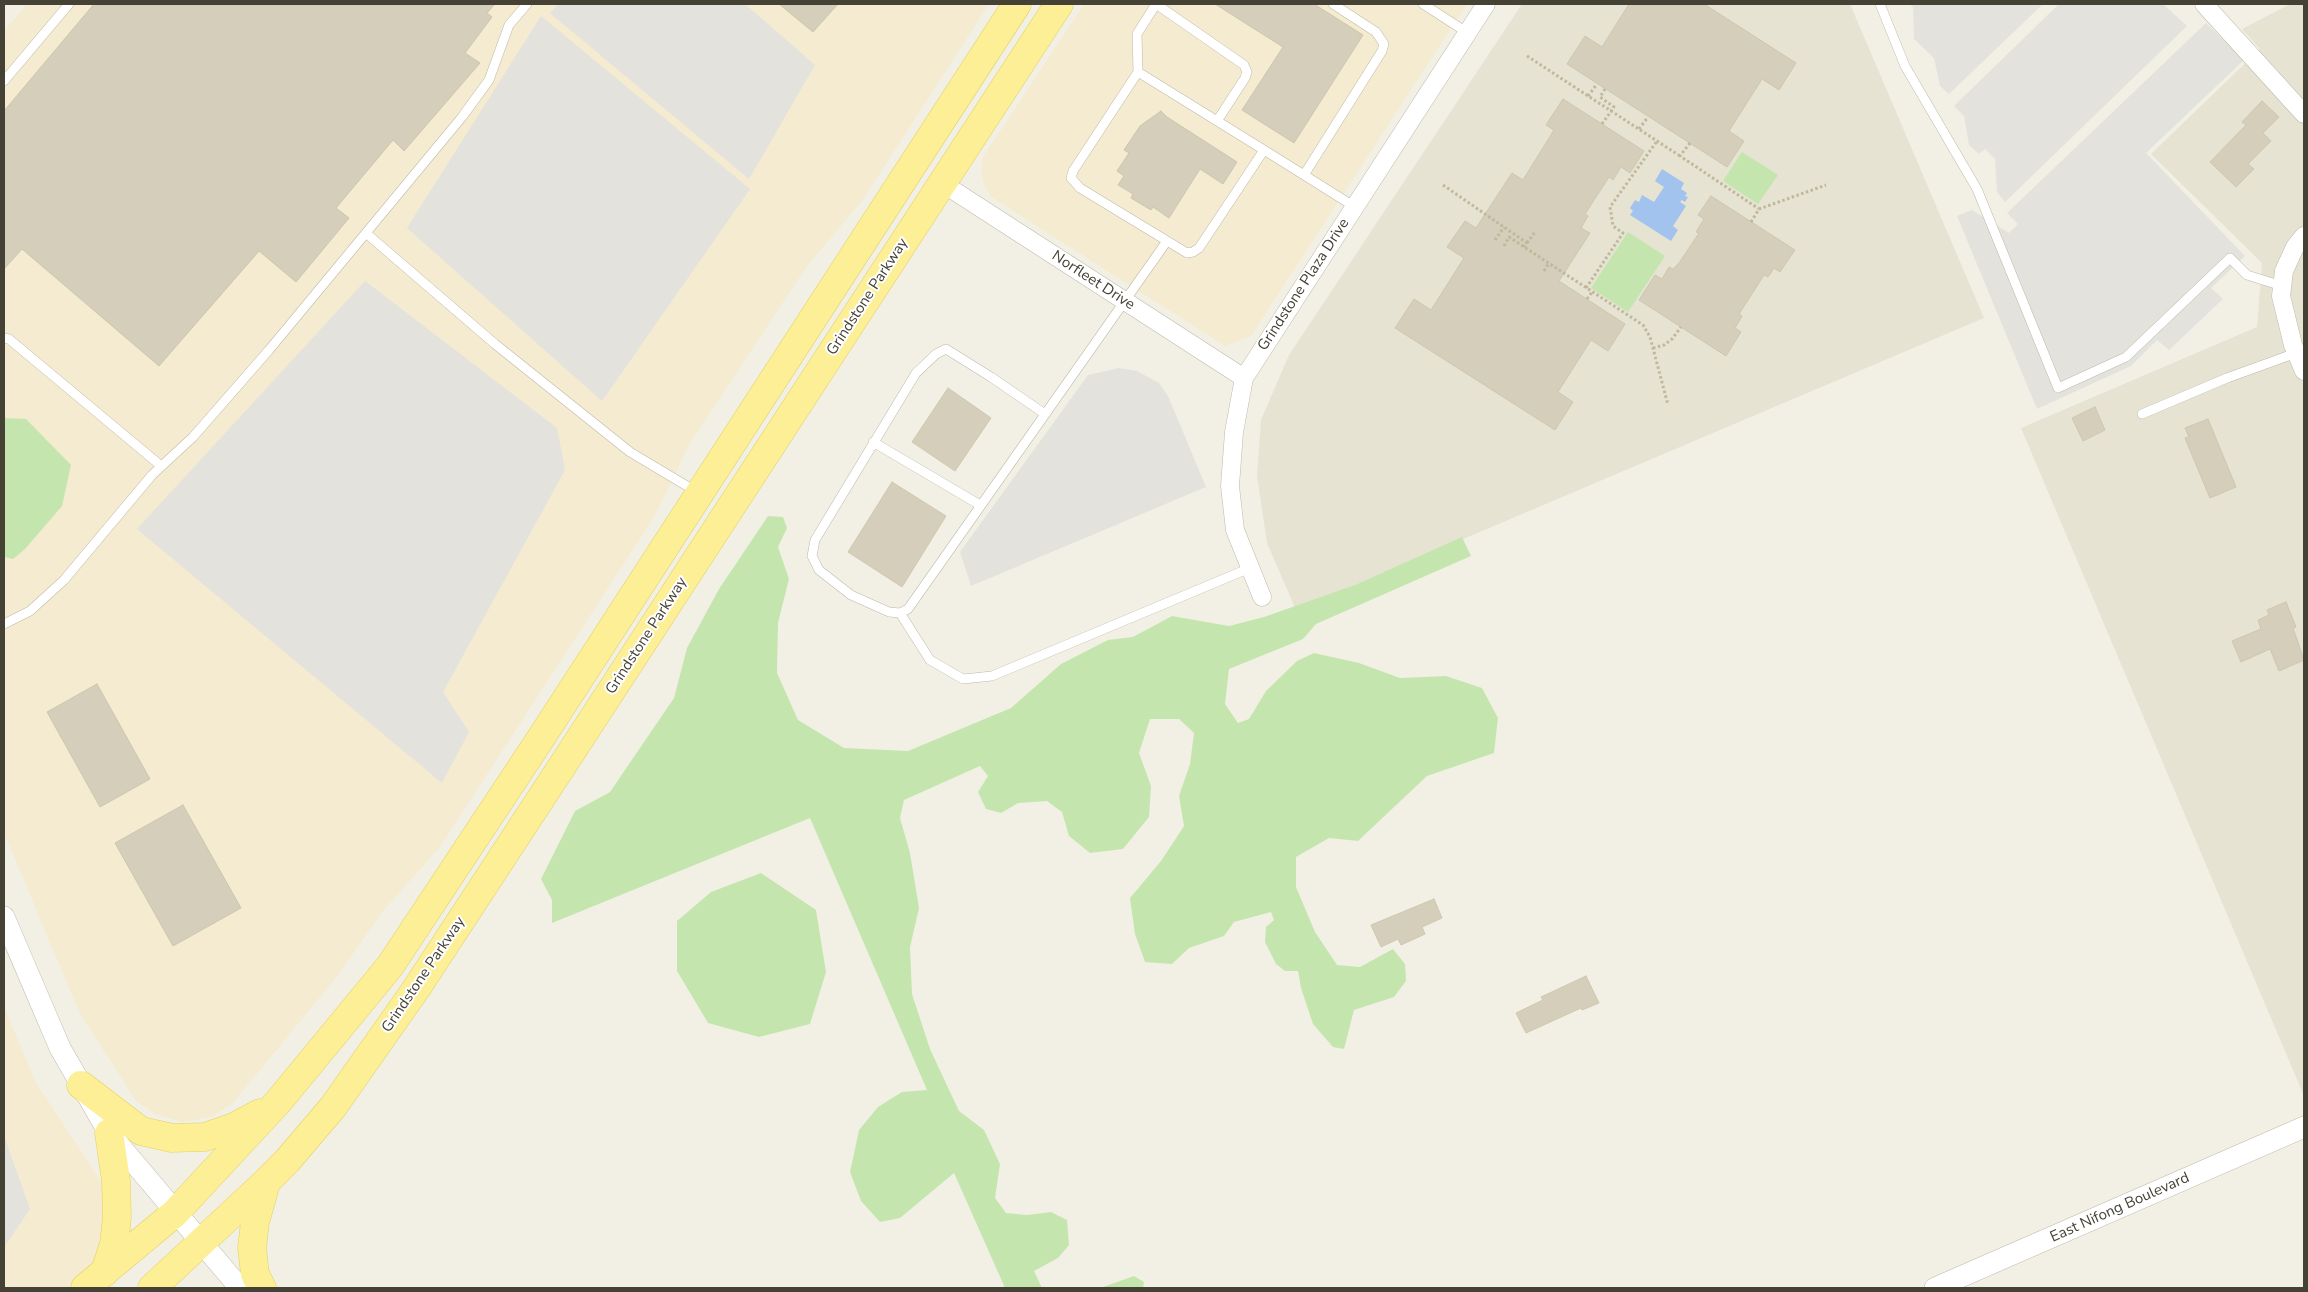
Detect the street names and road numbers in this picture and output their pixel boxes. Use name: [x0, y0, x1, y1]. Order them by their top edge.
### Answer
street label: Grindstone Plaza Drive: [1254, 215, 1354, 355]
street label: Grindstone Parkway: [823, 235, 913, 359]
street label: Norfleet Drive: [1048, 248, 1138, 314]
street label: Grindstone Parkway: [602, 574, 692, 698]
street label: Grindstone Parkway: [379, 914, 469, 1036]
street label: East Nifong Boulevard: [2048, 1169, 2192, 1247]

